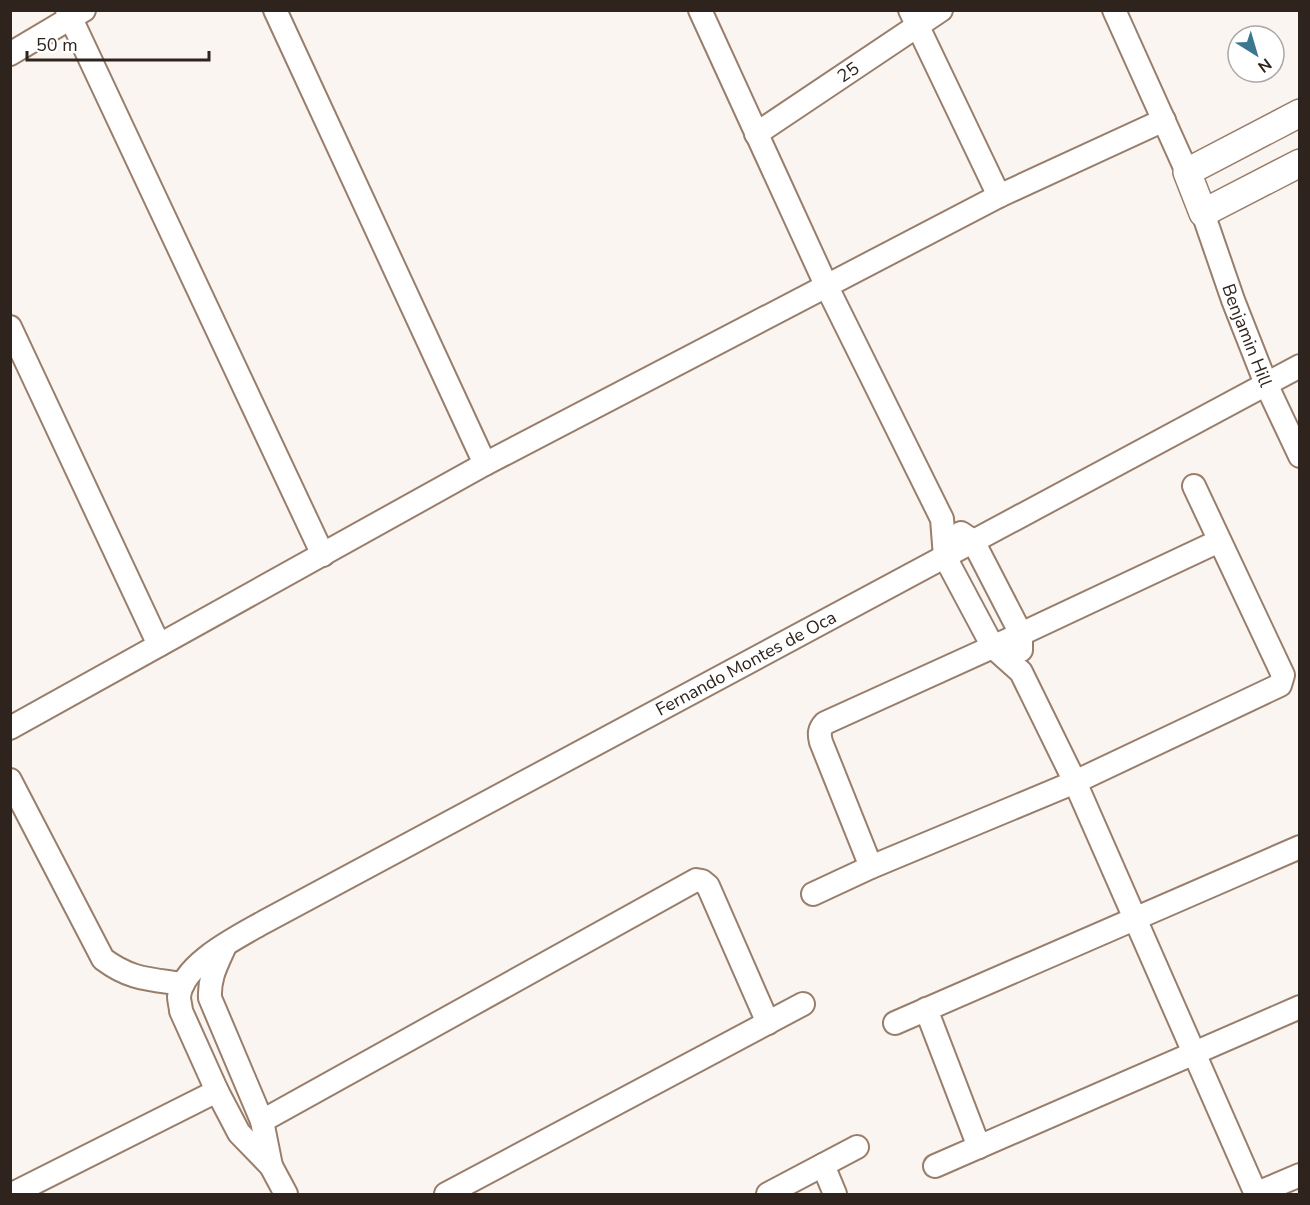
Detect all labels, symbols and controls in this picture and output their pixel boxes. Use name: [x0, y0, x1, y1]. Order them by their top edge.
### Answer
scale bar: [27, 24, 208, 62]
north arrow: [1226, 24, 1286, 84]
text: 50 m: [36, 33, 78, 57]
text: N: [1253, 53, 1276, 78]
street label: 25: [833, 56, 864, 88]
street label: Benjamin Hill: [1216, 281, 1278, 391]
street label: Fernando Montes de Oca: [651, 605, 841, 722]

